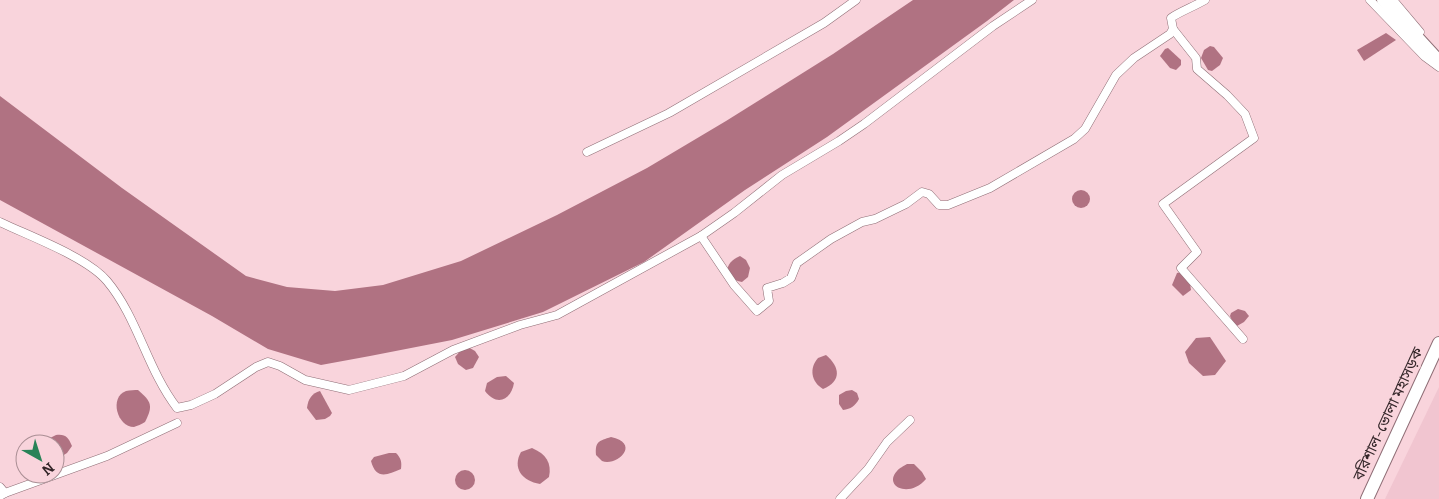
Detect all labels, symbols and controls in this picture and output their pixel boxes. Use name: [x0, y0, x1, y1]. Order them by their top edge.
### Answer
street label: বরিশাল-ভোলা মহাসড়ক: [1349, 344, 1427, 484]
north arrow: [15, 434, 65, 484]
text: N: [38, 459, 57, 479]

